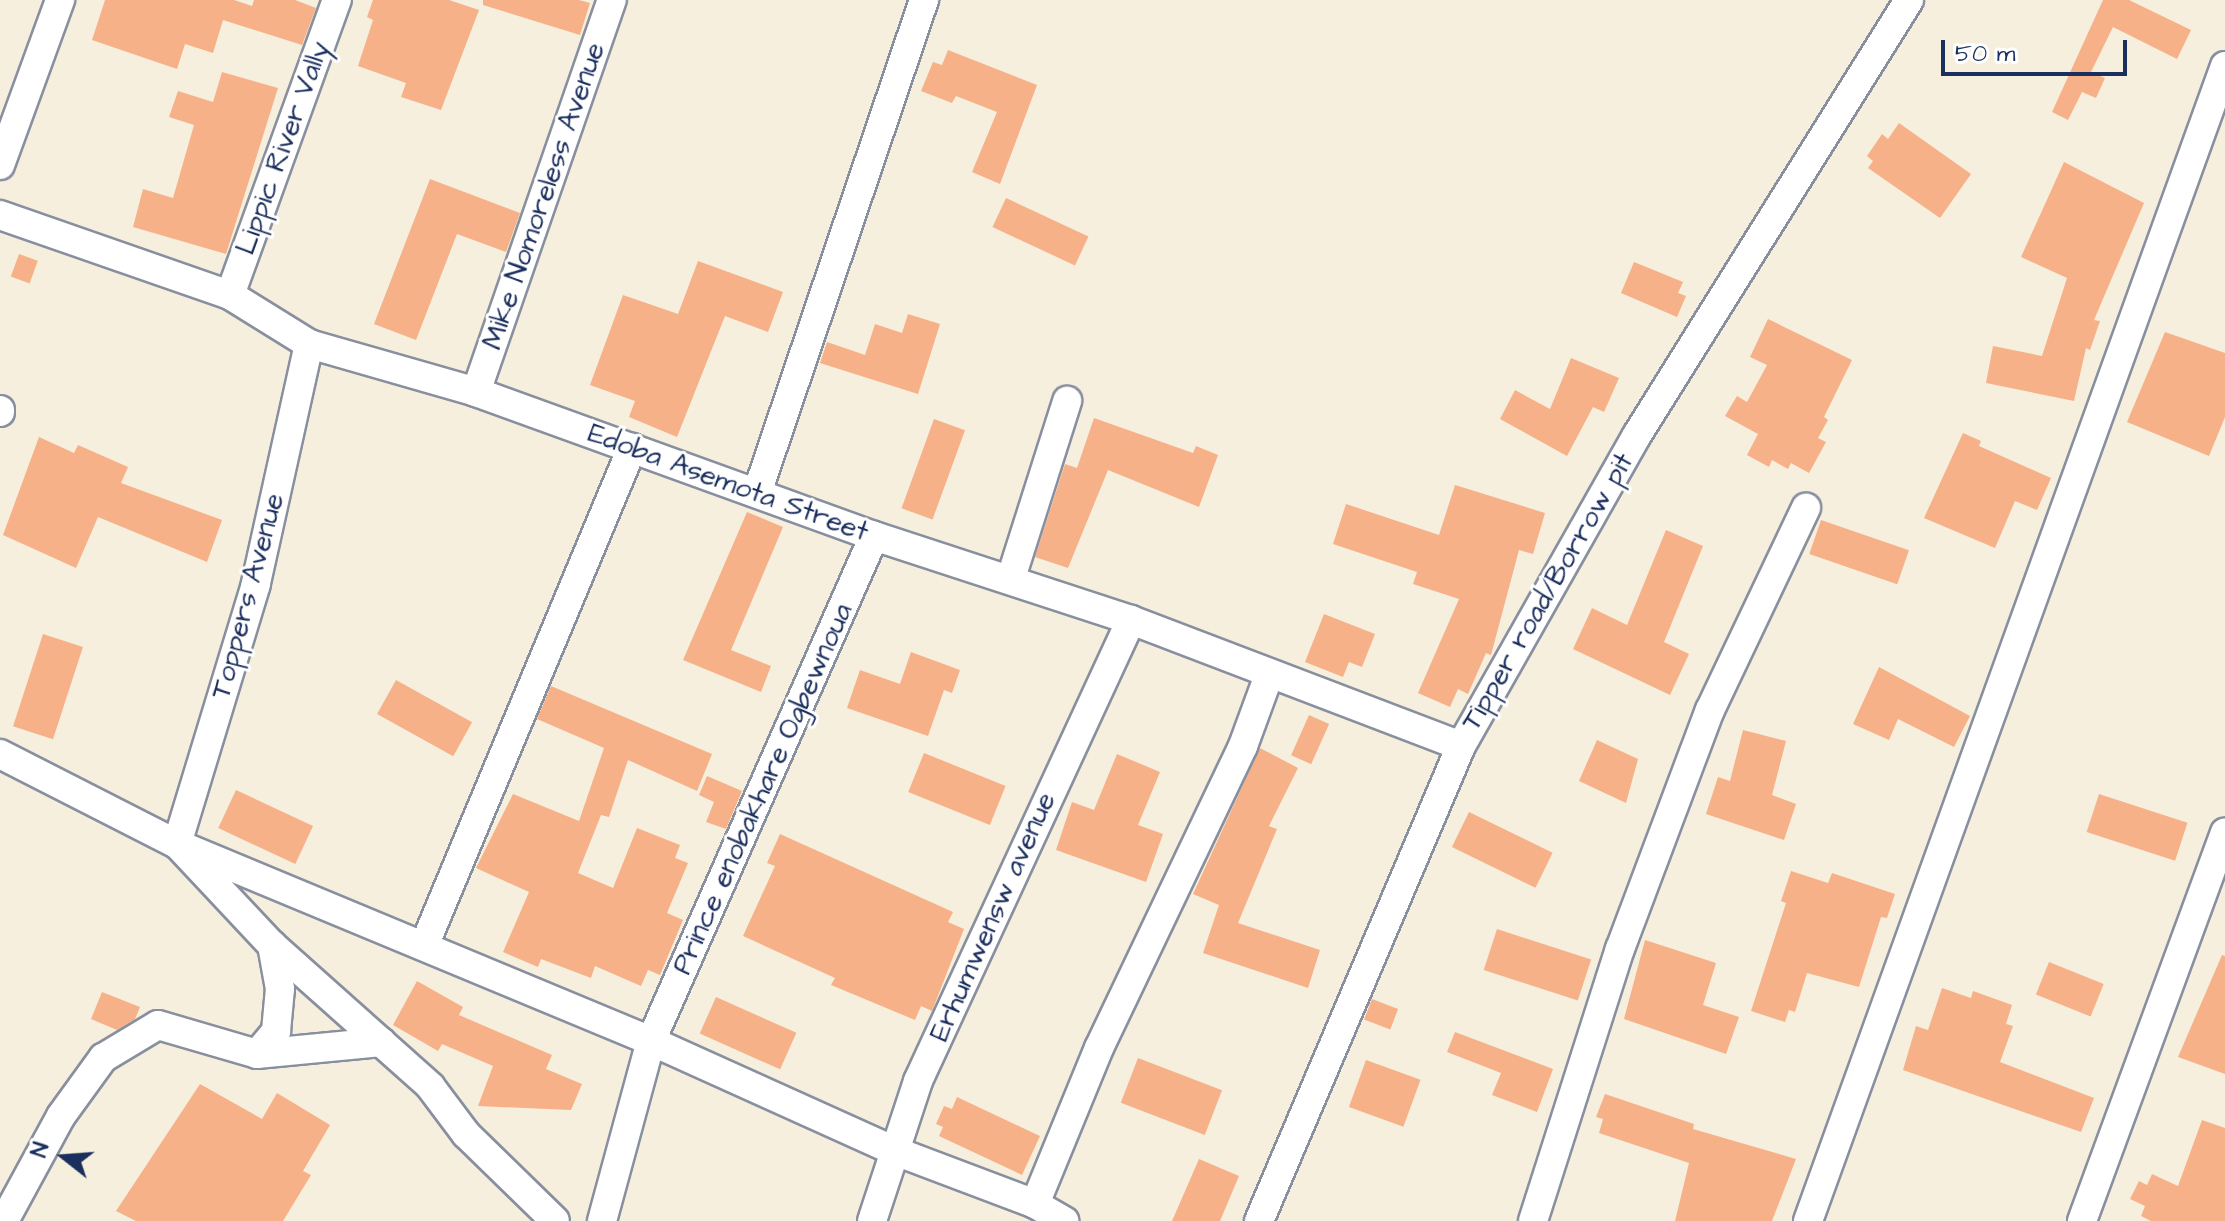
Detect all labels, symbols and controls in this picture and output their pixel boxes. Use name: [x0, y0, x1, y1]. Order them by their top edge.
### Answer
scale bar: [1945, 24, 2131, 74]
street label: Lippic River Vally: [229, 37, 337, 259]
text: 50 m: [1955, 37, 2015, 71]
street label: Mike Nomoreless Avenue: [476, 38, 612, 354]
street label: Edoba Asemota Street: [583, 417, 873, 549]
street label: Tipper road/Borrow pit: [1455, 447, 1641, 737]
street label: Toppers Avenue: [204, 490, 292, 702]
street label: Prince enobakhare Ogbewnoua: [666, 598, 860, 980]
street label: Erhumwensw avenue: [923, 787, 1063, 1047]
north arrow: [24, 1117, 104, 1197]
text: N: [24, 1139, 57, 1161]

